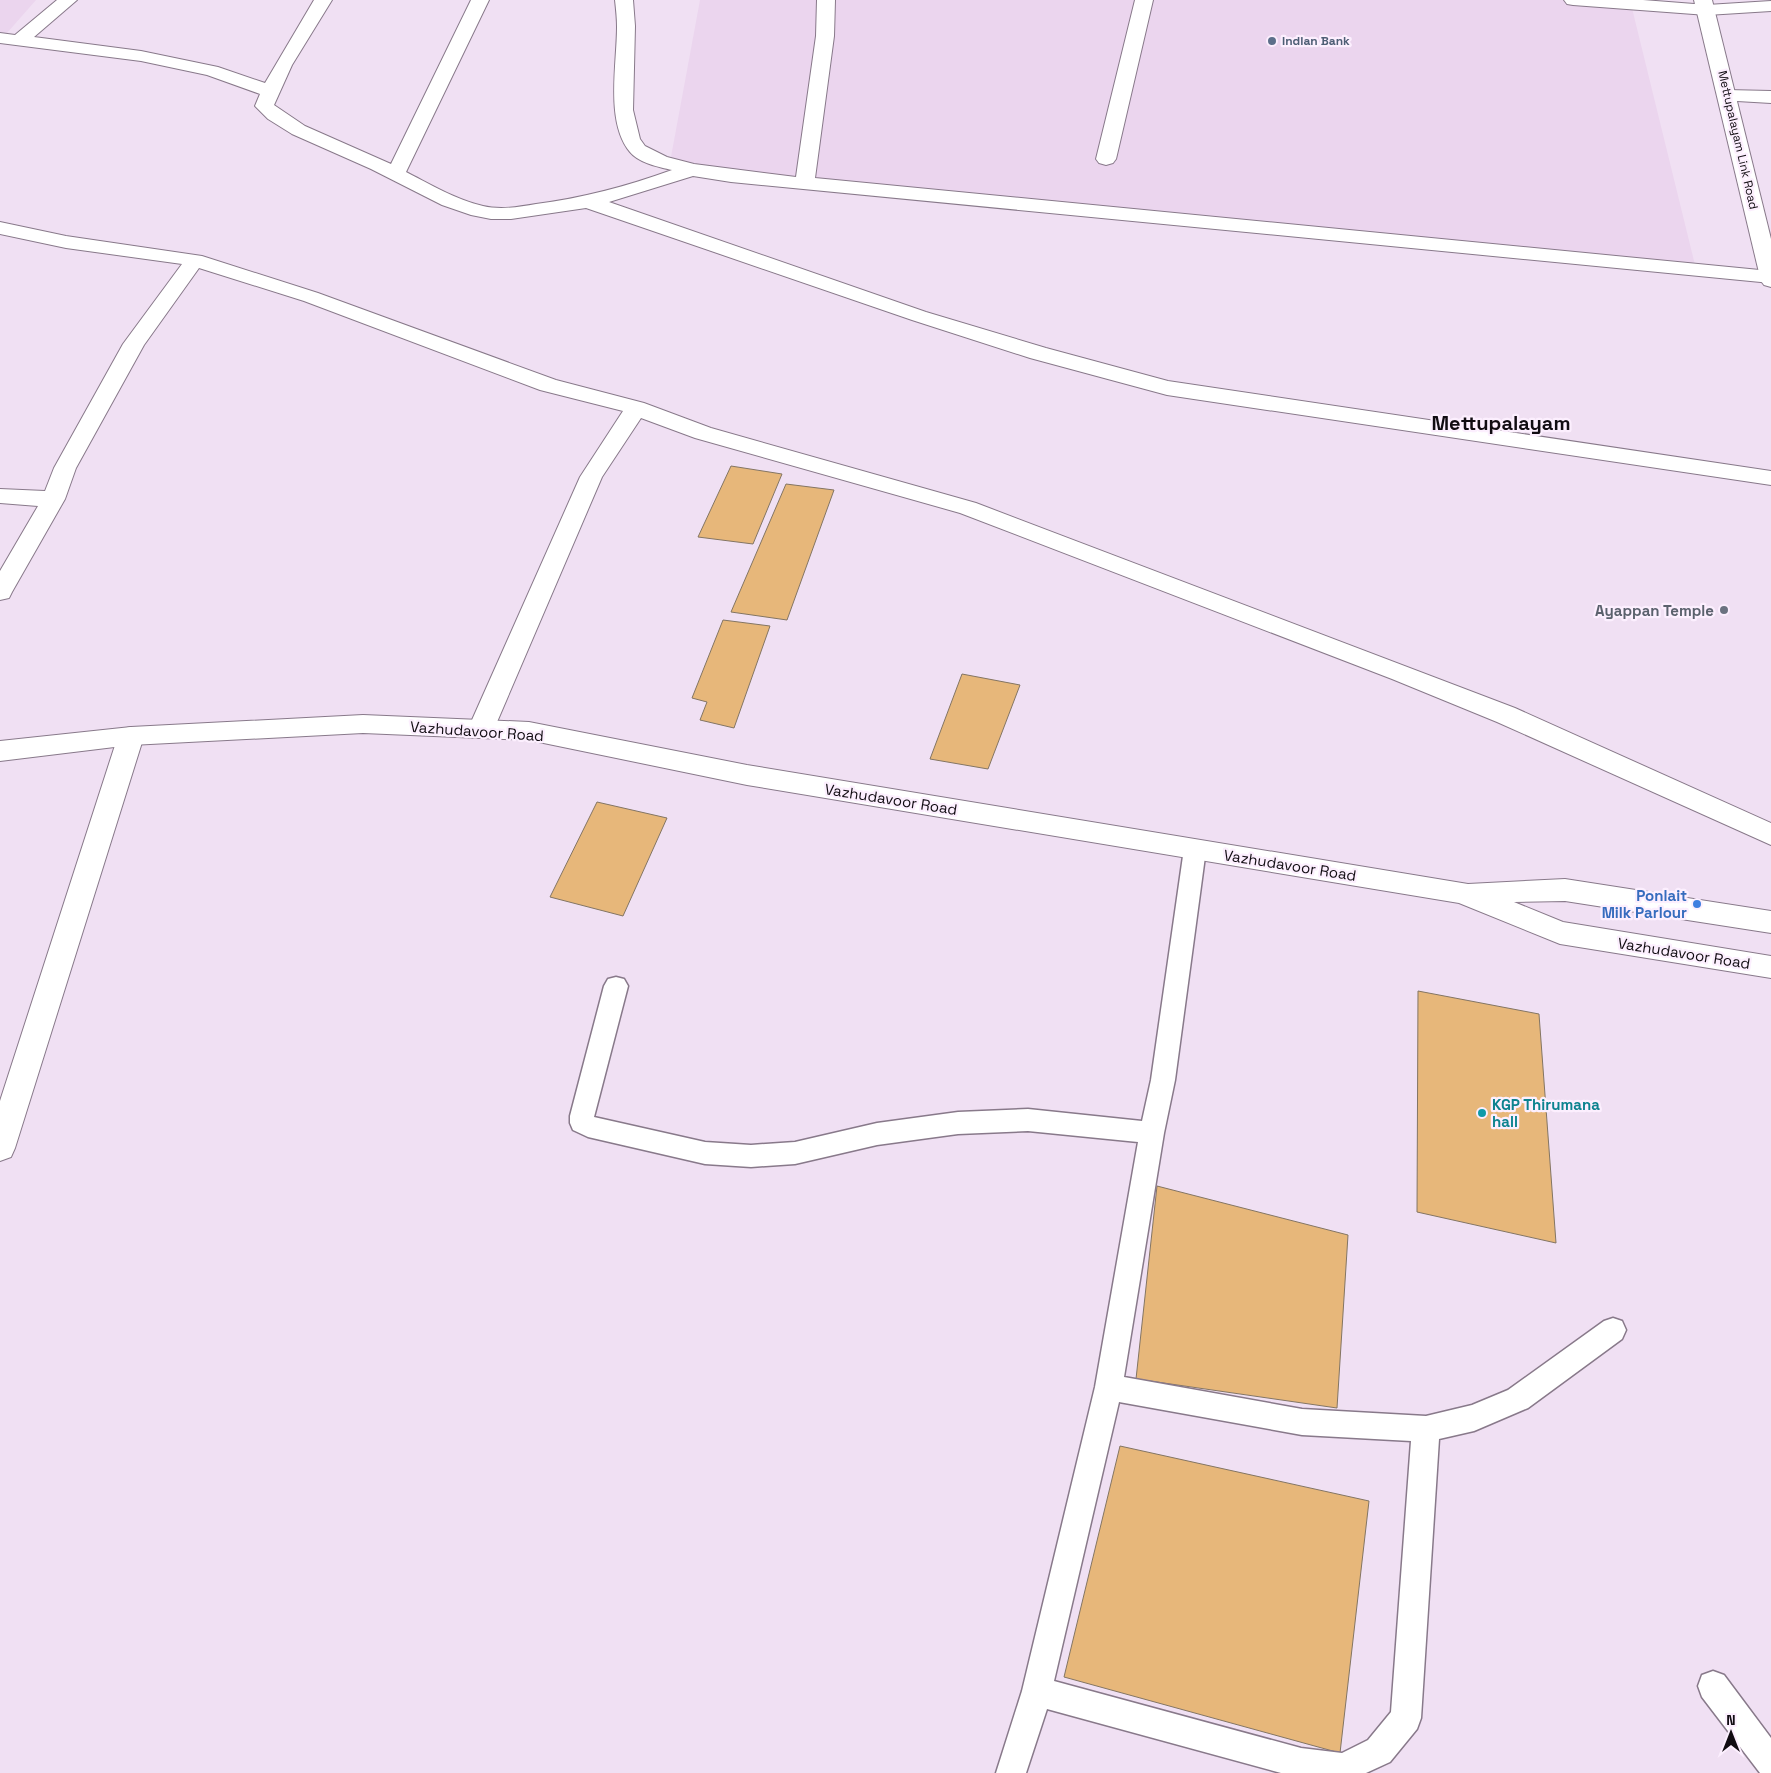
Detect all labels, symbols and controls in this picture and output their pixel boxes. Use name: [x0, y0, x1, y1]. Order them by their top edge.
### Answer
place label: Indian Bank: [1282, 33, 1350, 49]
marker: Indian Bank: [1266, 35, 1278, 47]
street label: Mettupalayam Link Road: [1714, 69, 1762, 211]
district label: Mettupalayam: [1431, 410, 1571, 436]
place label: Ayappan Temple: [1595, 601, 1714, 620]
marker: Ayappan Temple: [1718, 604, 1730, 616]
street label: Vazhudavoor Road: [410, 717, 544, 745]
street label: Vazhudavoor Road: [823, 779, 959, 819]
street label: Vazhudavoor Road: [1222, 845, 1358, 885]
place label: Ponlait Milk Parlour: [1602, 886, 1687, 922]
marker: Ponlait Milk Parlour: [1691, 898, 1703, 910]
street label: Vazhudavoor Road: [1616, 933, 1752, 973]
place label: KGP Thirumana hall: [1492, 1095, 1600, 1131]
marker: KGP Thirumana hall: [1476, 1107, 1488, 1119]
north arrow: [1706, 1708, 1756, 1758]
text: N: [1726, 1711, 1736, 1729]

